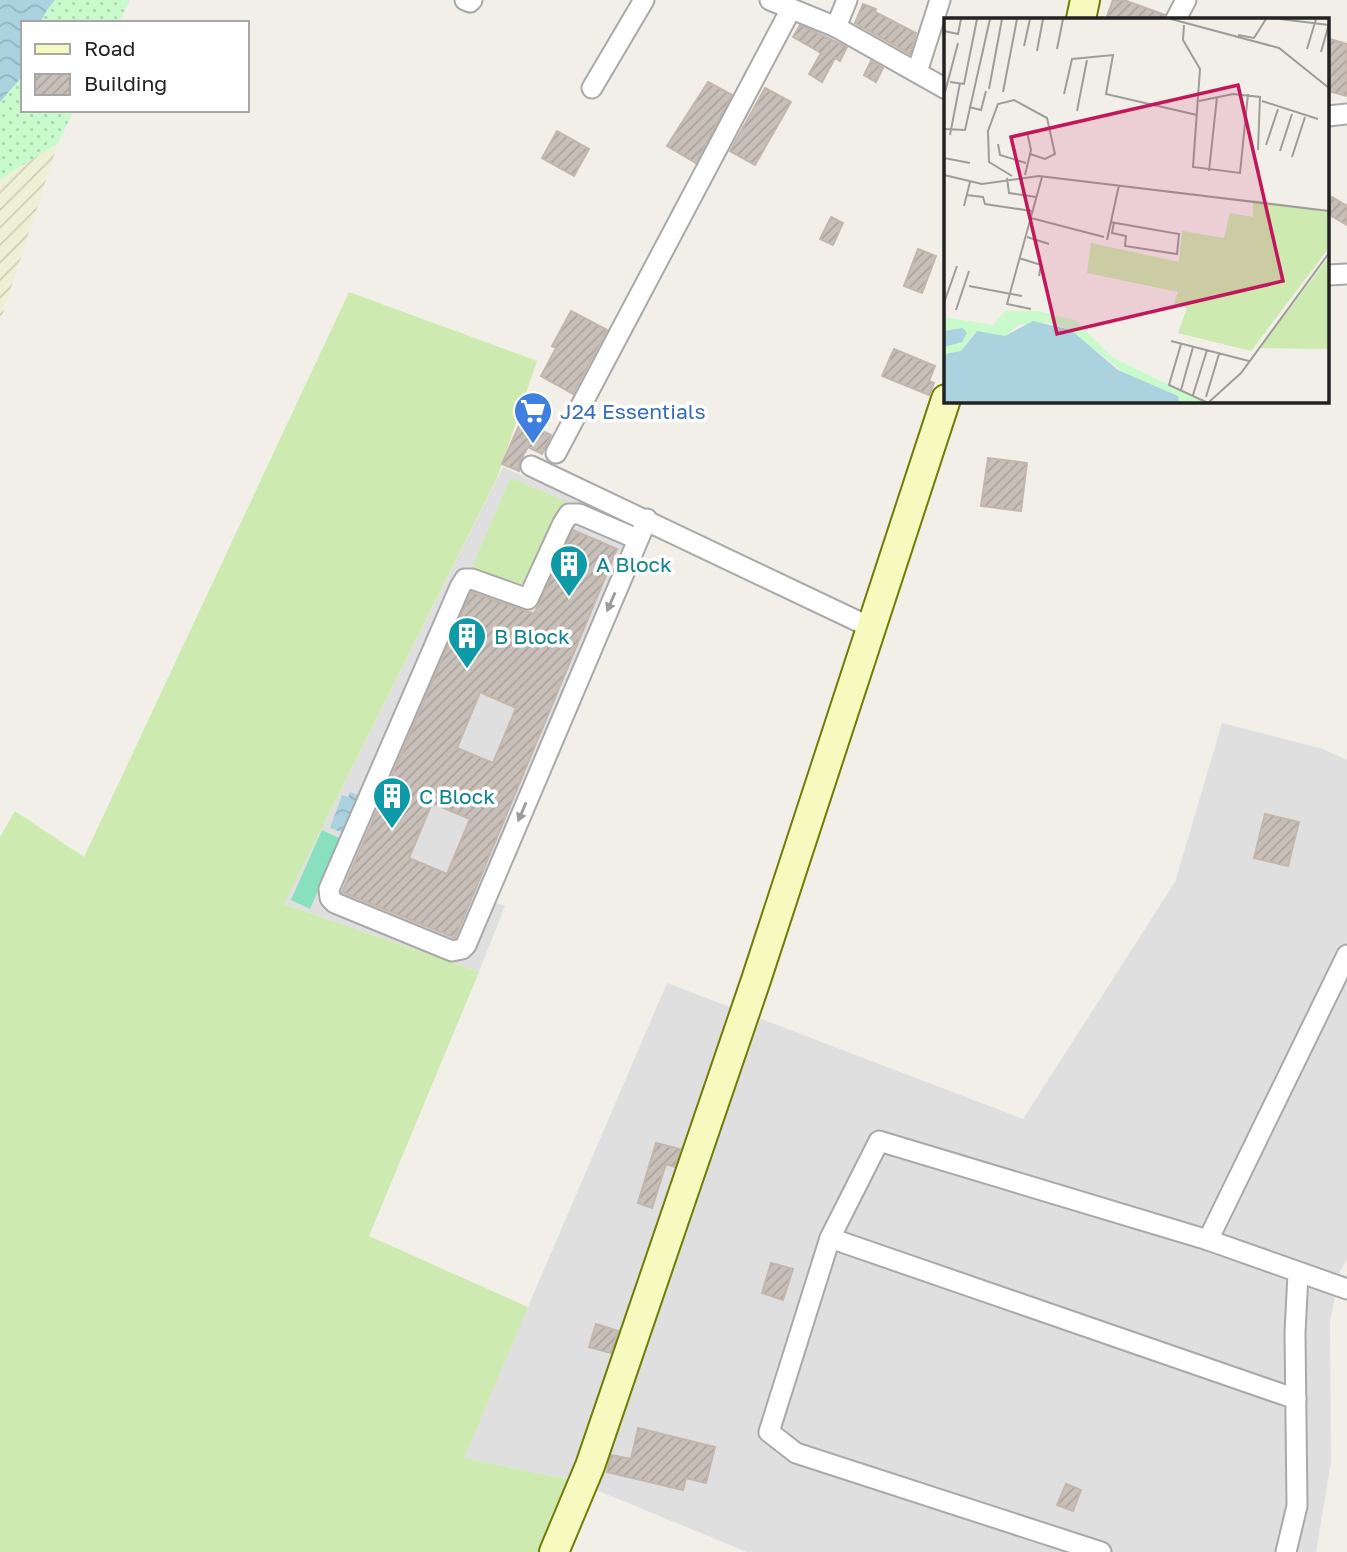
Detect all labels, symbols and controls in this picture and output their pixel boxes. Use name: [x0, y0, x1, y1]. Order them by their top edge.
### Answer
inset map: [944, 18, 1330, 402]
legend: [21, 21, 248, 112]
text: Road: [84, 35, 135, 61]
text: Building: [84, 70, 167, 96]
supermarket icon: J24 Essentials: [512, 390, 554, 445]
place label: J24 Essentials: [560, 398, 706, 424]
building icon: A Block: [548, 543, 590, 598]
place label: A Block: [596, 551, 672, 577]
one-way arrow: [605, 592, 616, 613]
building icon: B Block: [446, 615, 488, 670]
place label: B Block: [494, 623, 570, 649]
building icon: C Block: [371, 775, 413, 830]
place label: C Block: [419, 783, 495, 809]
one-way arrow: [516, 802, 528, 822]

